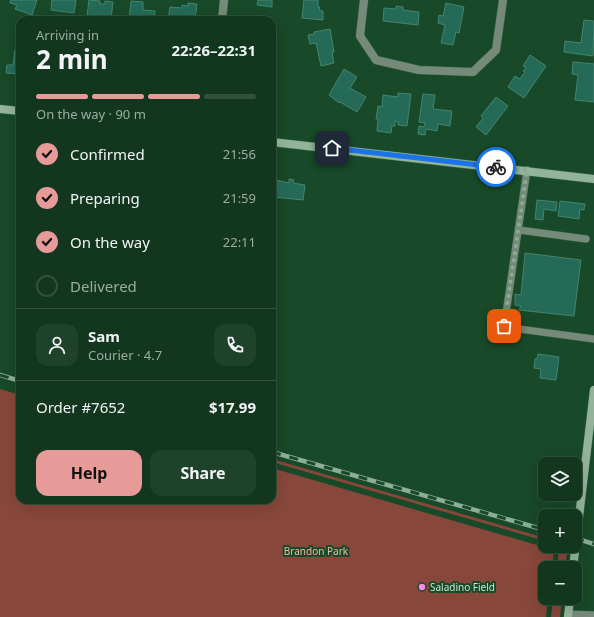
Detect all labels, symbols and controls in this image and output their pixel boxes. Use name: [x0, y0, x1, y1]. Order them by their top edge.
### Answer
text: Arriving in: [36, 26, 99, 44]
text: 22:26–22:31: [171, 40, 256, 60]
text: 2 min: [36, 41, 108, 77]
text: On the way · 90 m: [36, 105, 146, 123]
pin: [315, 131, 349, 165]
icon: home: [321, 137, 343, 159]
icon: check: [36, 143, 58, 165]
text: Confirmed: [70, 144, 145, 164]
text: 21:56: [223, 145, 256, 163]
courier: [476, 147, 516, 187]
icon: bike: [485, 156, 507, 178]
icon: check: [36, 187, 58, 209]
text: Preparing: [70, 188, 140, 208]
text: 21:59: [223, 189, 256, 207]
icon: check: [36, 231, 58, 253]
text: On the way: [70, 232, 150, 252]
text: 22:11: [223, 233, 256, 251]
text: Delivered: [70, 276, 137, 296]
pin: [487, 309, 521, 343]
icon: bag: [493, 315, 515, 337]
button: person: [36, 324, 78, 366]
button: phone: [214, 324, 256, 366]
text: Sam: [88, 326, 120, 346]
text: Courier · 4.7: [88, 346, 162, 364]
text: Order #7652: [36, 397, 125, 417]
text: $17.99: [209, 397, 256, 417]
button: Help: [36, 450, 142, 496]
button: Share: [150, 450, 256, 496]
map controls: [538, 457, 582, 605]
button: layers: [538, 457, 582, 501]
button: +: [538, 509, 582, 553]
park label: Brandon Park: [284, 544, 349, 558]
button: −: [538, 561, 582, 605]
place label: Saladino Field: [430, 580, 495, 594]
marker: Saladino Field: [417, 582, 427, 592]

